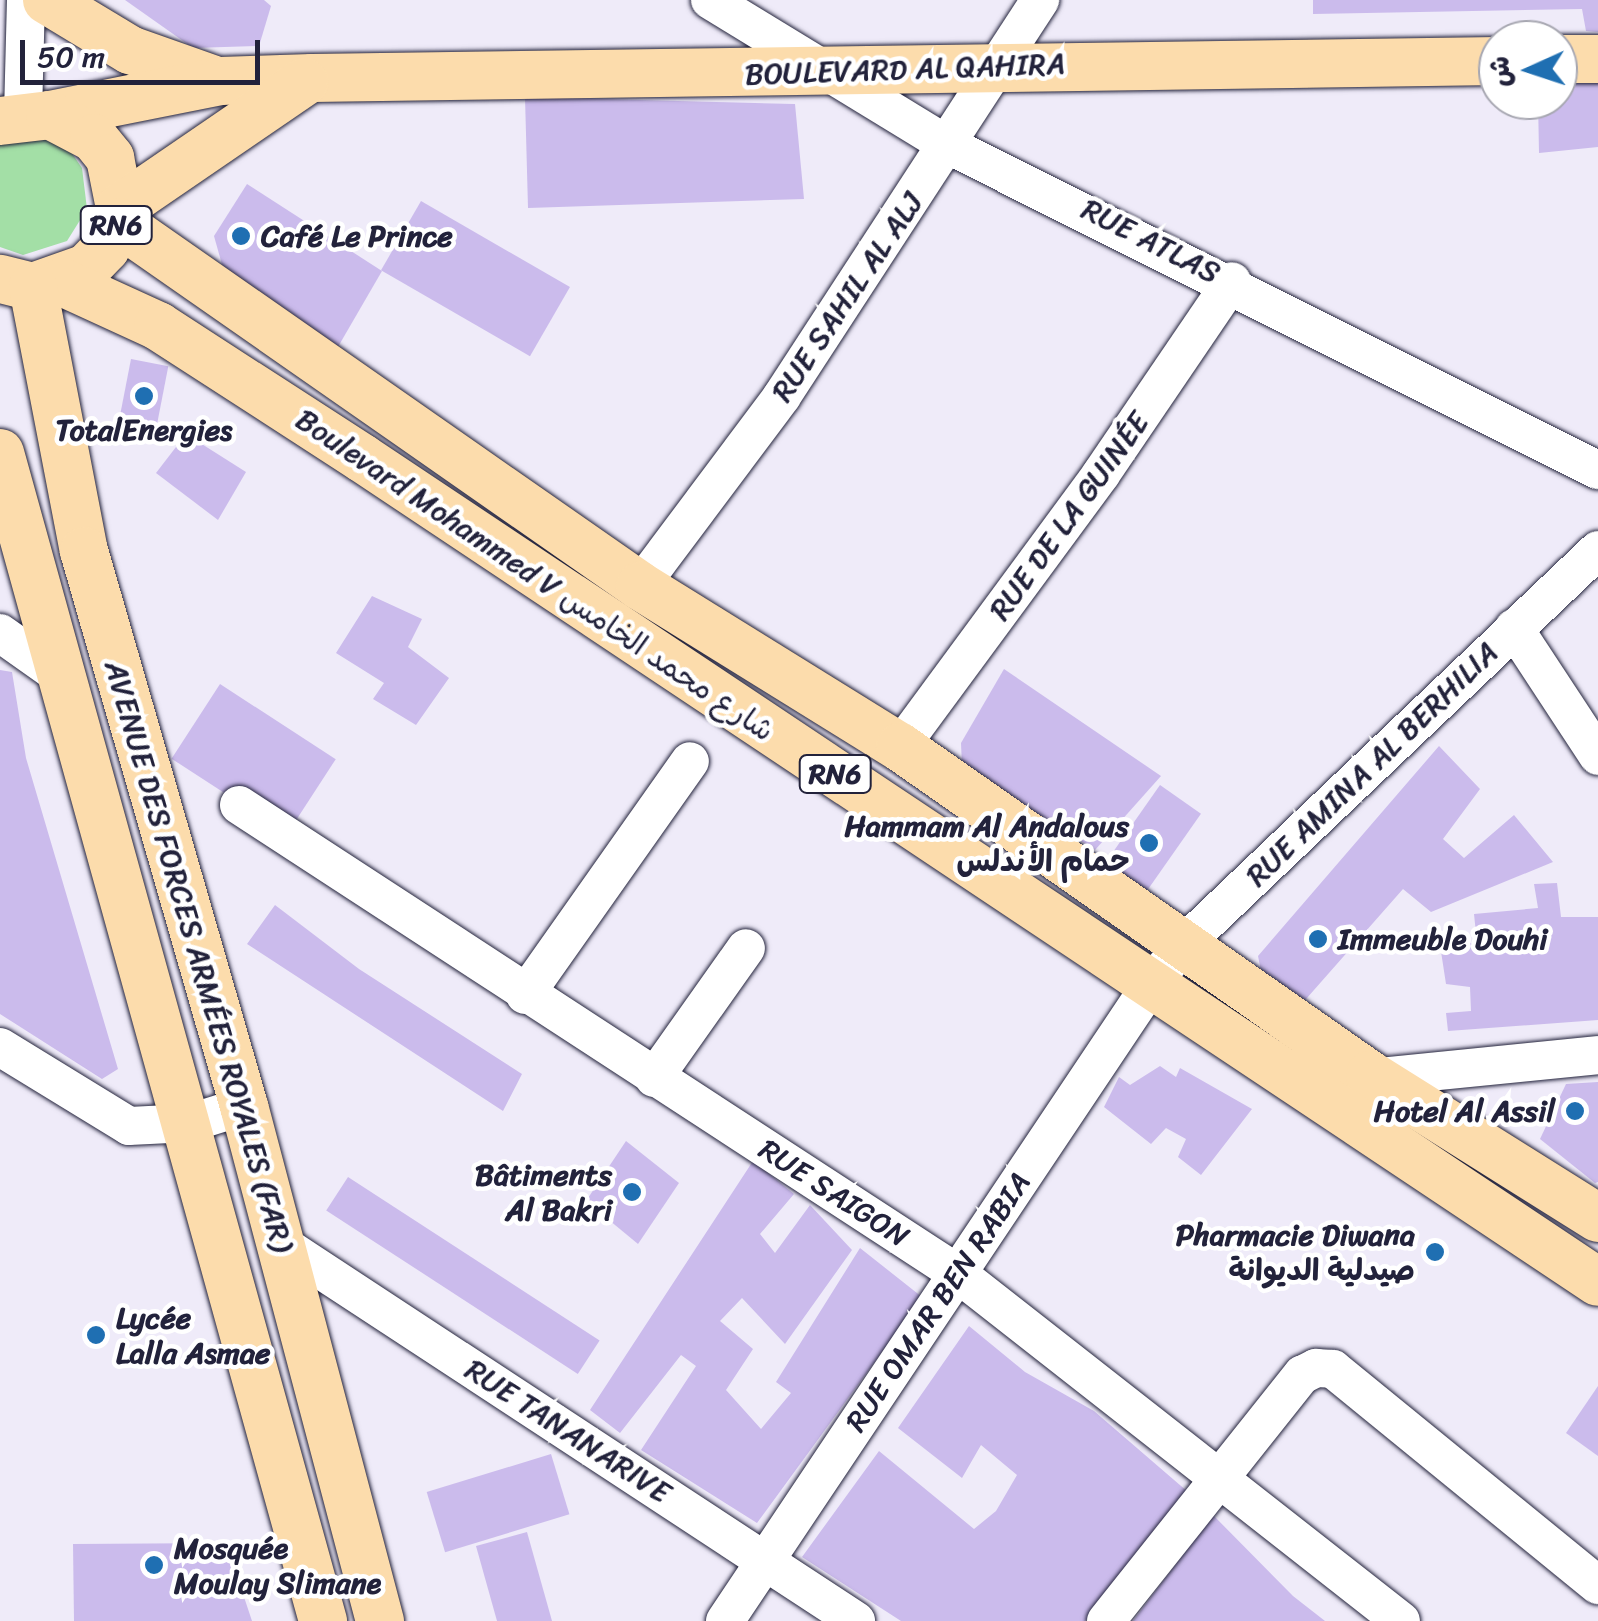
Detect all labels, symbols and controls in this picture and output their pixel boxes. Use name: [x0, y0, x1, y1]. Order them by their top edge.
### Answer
scale bar: [25, 20, 265, 82]
north arrow: [1478, 20, 1578, 120]
text: 50 m: [37, 30, 105, 84]
street label: BOULEVARD AL QAHIRA: [745, 45, 1065, 93]
text: ش: [1474, 55, 1525, 88]
street label: RUE SAHIL AL ALJ: [764, 187, 930, 407]
street label: RUE ATLAS: [1077, 191, 1225, 291]
road number: RN6: [78, 202, 154, 248]
place label: Café Le Prince: [261, 218, 454, 254]
marker: Café Le Prince: [230, 225, 252, 247]
marker: TotalEnergies: [133, 385, 155, 407]
street label: Boulevard Mohammed V شارع محمد الخامس: [290, 401, 780, 749]
street label: RUE DE LA GUINÉE: [981, 405, 1157, 627]
place label: TotalEnergies: [56, 412, 232, 448]
street label: RUE AMINA AL BERHILIA: [1240, 636, 1504, 892]
street label: AVENUE DES FORCES ARMÉES ROYALES (FAR): [97, 656, 301, 1256]
road number: RN6: [798, 751, 872, 797]
place label: Hammam Al Andalous حمام الأندلس: [844, 808, 1129, 878]
marker: Hammam Al Andalous حمام الأندلس: [1138, 832, 1160, 854]
place label: Immeuble Douhi: [1338, 921, 1548, 957]
marker: Immeuble Douhi: [1307, 928, 1329, 950]
place label: Hotel Al Assil: [1374, 1093, 1555, 1129]
marker: Hotel Al Assil: [1564, 1100, 1586, 1122]
street label: RUE SAIGON: [753, 1132, 915, 1254]
place label: Bâtiments Al Bakri: [475, 1157, 612, 1228]
street label: RUE OMAR BEN RABIA: [839, 1167, 1037, 1437]
marker: Bâtiments Al Bakri: [621, 1181, 643, 1203]
place label: Pharmacie Diwana صيدلية الديوانة: [1176, 1217, 1415, 1288]
marker: Pharmacie Diwana صيدلية الديوانة: [1424, 1241, 1446, 1263]
place label: Lycée Lalla Asmae: [116, 1300, 272, 1370]
marker: Lycée Lalla Asmae: [85, 1324, 107, 1346]
street label: RUE TANANARIVE: [457, 1350, 679, 1512]
place label: Mosquée Moulay Slimane: [174, 1530, 381, 1600]
marker: Mosquée Moulay Slimane: [143, 1554, 165, 1576]

